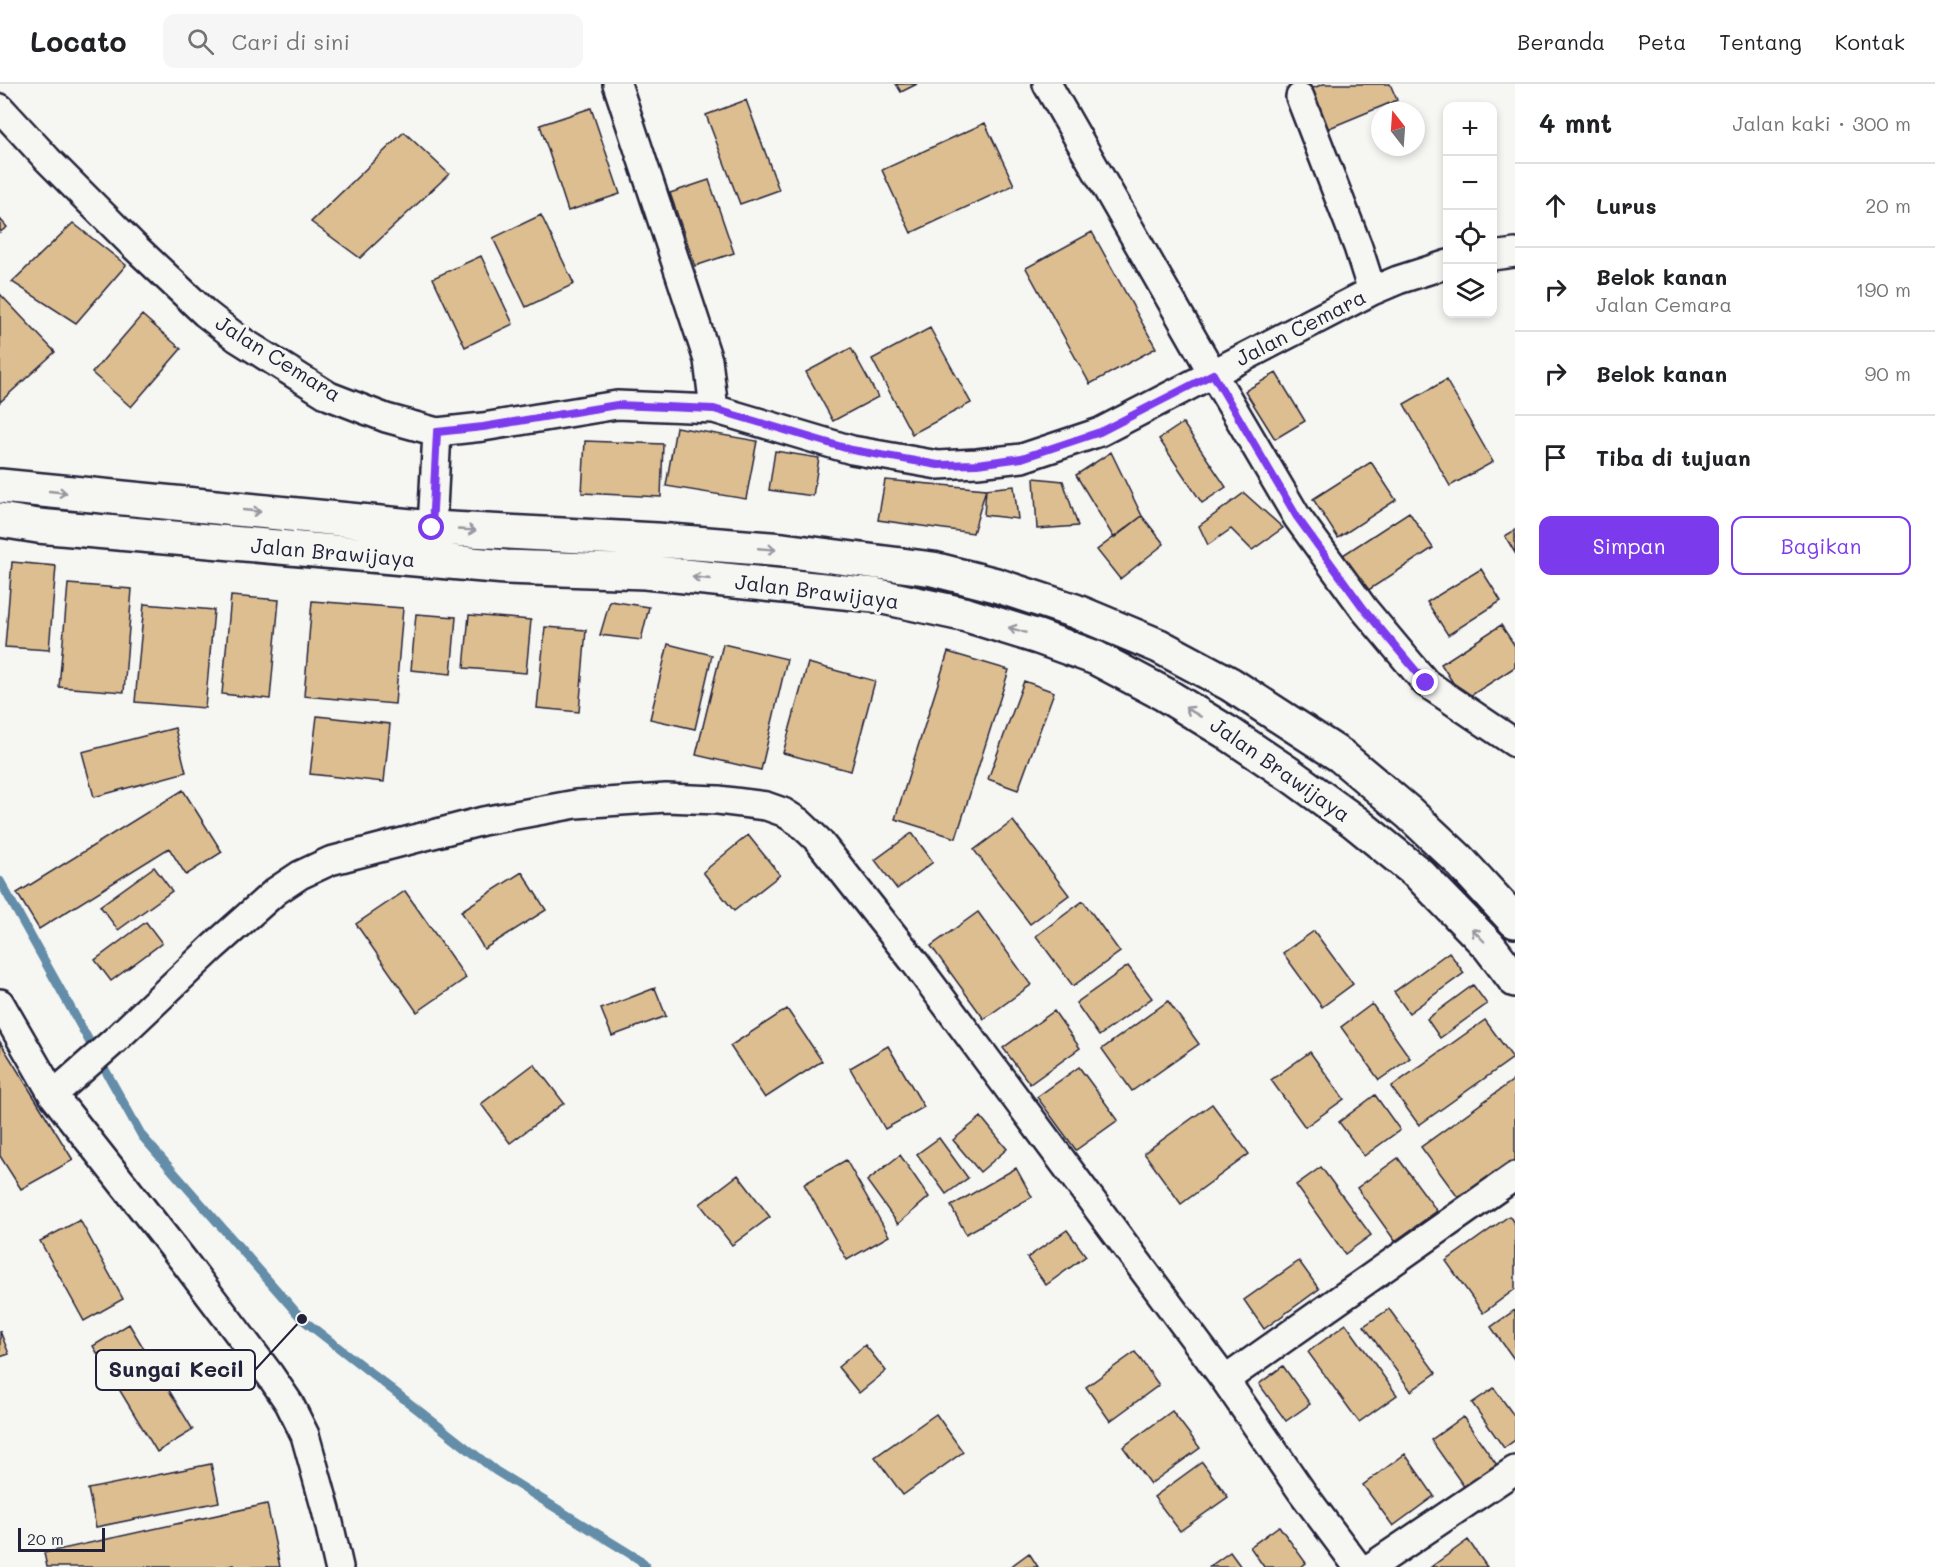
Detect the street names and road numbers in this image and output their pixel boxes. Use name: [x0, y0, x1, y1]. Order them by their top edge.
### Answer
street label: Jalan Cemara: [1231, 282, 1370, 371]
street label: Jalan Cemara: [211, 308, 346, 407]
street label: Jalan Brawijaya: [250, 531, 416, 572]
street label: Jalan Brawijaya: [734, 567, 901, 614]
street label: Jalan Brawijaya: [1206, 710, 1356, 827]

